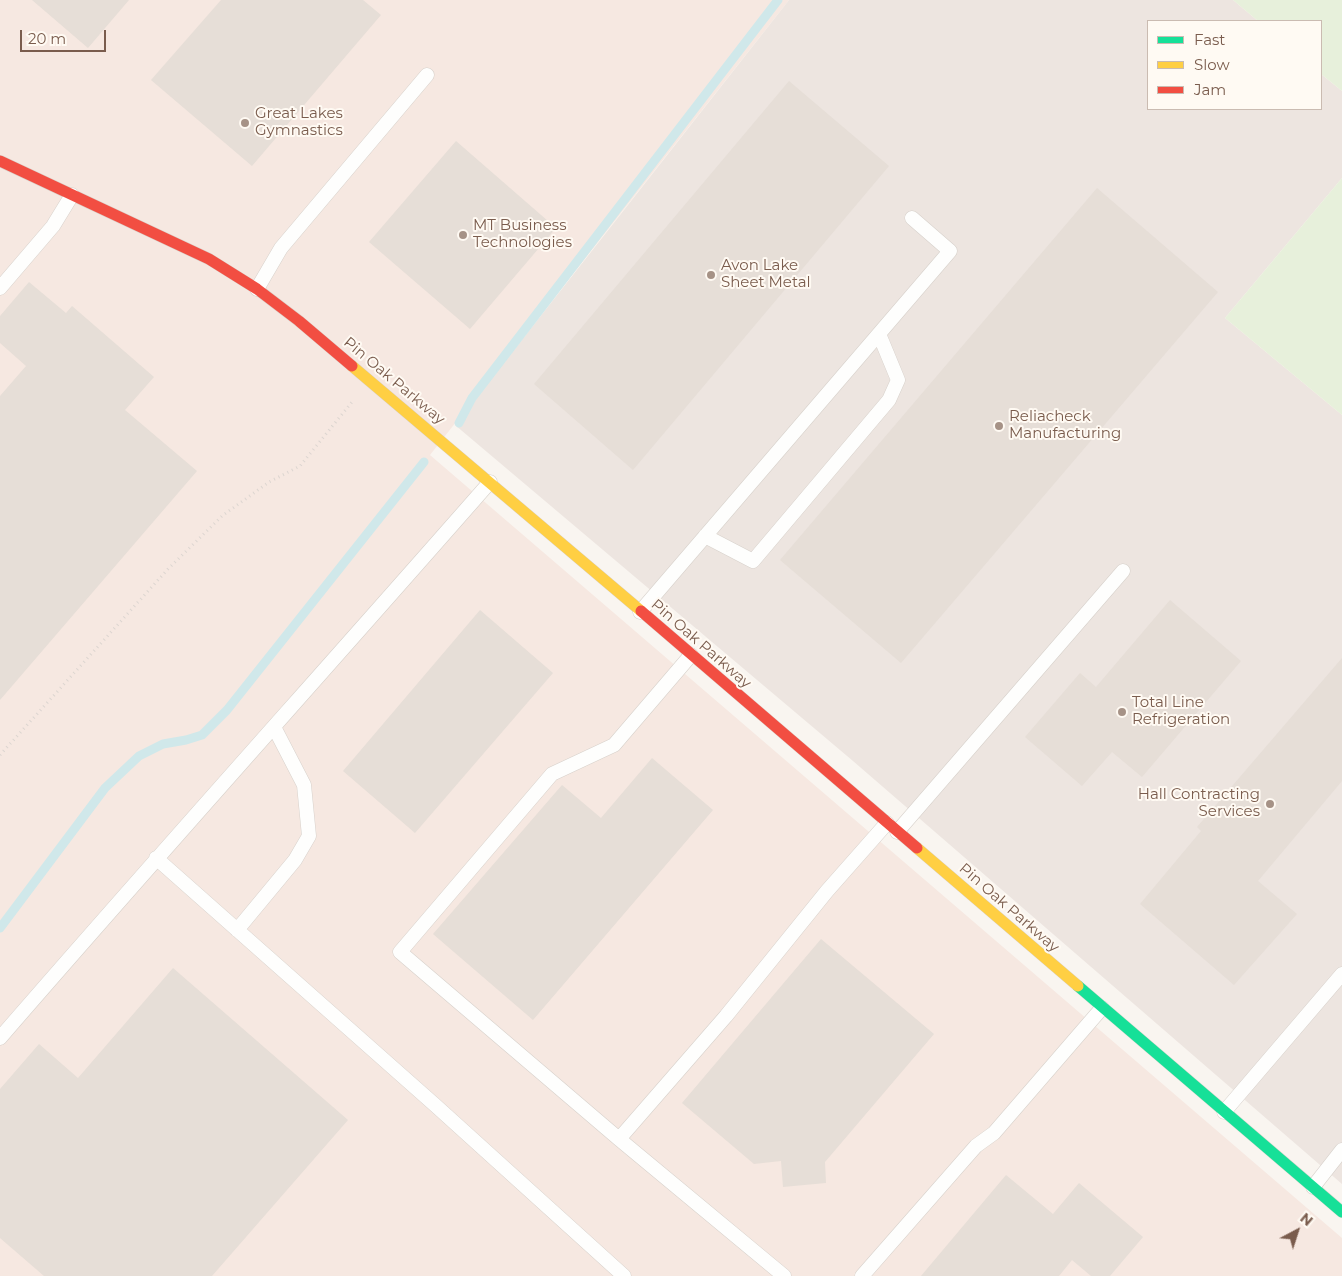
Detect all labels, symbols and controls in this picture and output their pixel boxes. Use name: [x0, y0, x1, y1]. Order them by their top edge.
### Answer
scale bar: [22, 20, 109, 52]
legend: [1147, 20, 1322, 110]
text: 20 m: [28, 29, 66, 48]
text: Fast: [1194, 30, 1225, 49]
text: Slow: [1194, 55, 1230, 74]
text: Jam: [1194, 80, 1226, 99]
place label: Great Lakes Gymnastics: [255, 105, 343, 140]
marker: Great Lakes Gymnastics: [239, 117, 251, 129]
place label: MT Business Technologies: [473, 217, 572, 252]
marker: MT Business Technologies: [457, 229, 469, 241]
place label: Avon Lake Sheet Metal: [721, 257, 811, 292]
marker: Avon Lake Sheet Metal: [705, 269, 717, 281]
street label: Pin Oak Parkway: [340, 333, 448, 429]
place label: Reliacheck Manufacturing: [1009, 408, 1121, 443]
marker: Reliacheck Manufacturing: [993, 420, 1005, 432]
street label: Pin Oak Parkway: [647, 596, 755, 692]
place label: Total Line Refrigeration: [1132, 694, 1230, 729]
marker: Total Line Refrigeration: [1116, 706, 1128, 718]
place label: Hall Contracting Services: [1138, 786, 1260, 821]
marker: Hall Contracting Services: [1264, 798, 1276, 810]
street label: Pin Oak Parkway: [955, 860, 1063, 956]
north arrow: [1272, 1206, 1322, 1256]
text: N: [1297, 1209, 1317, 1230]

